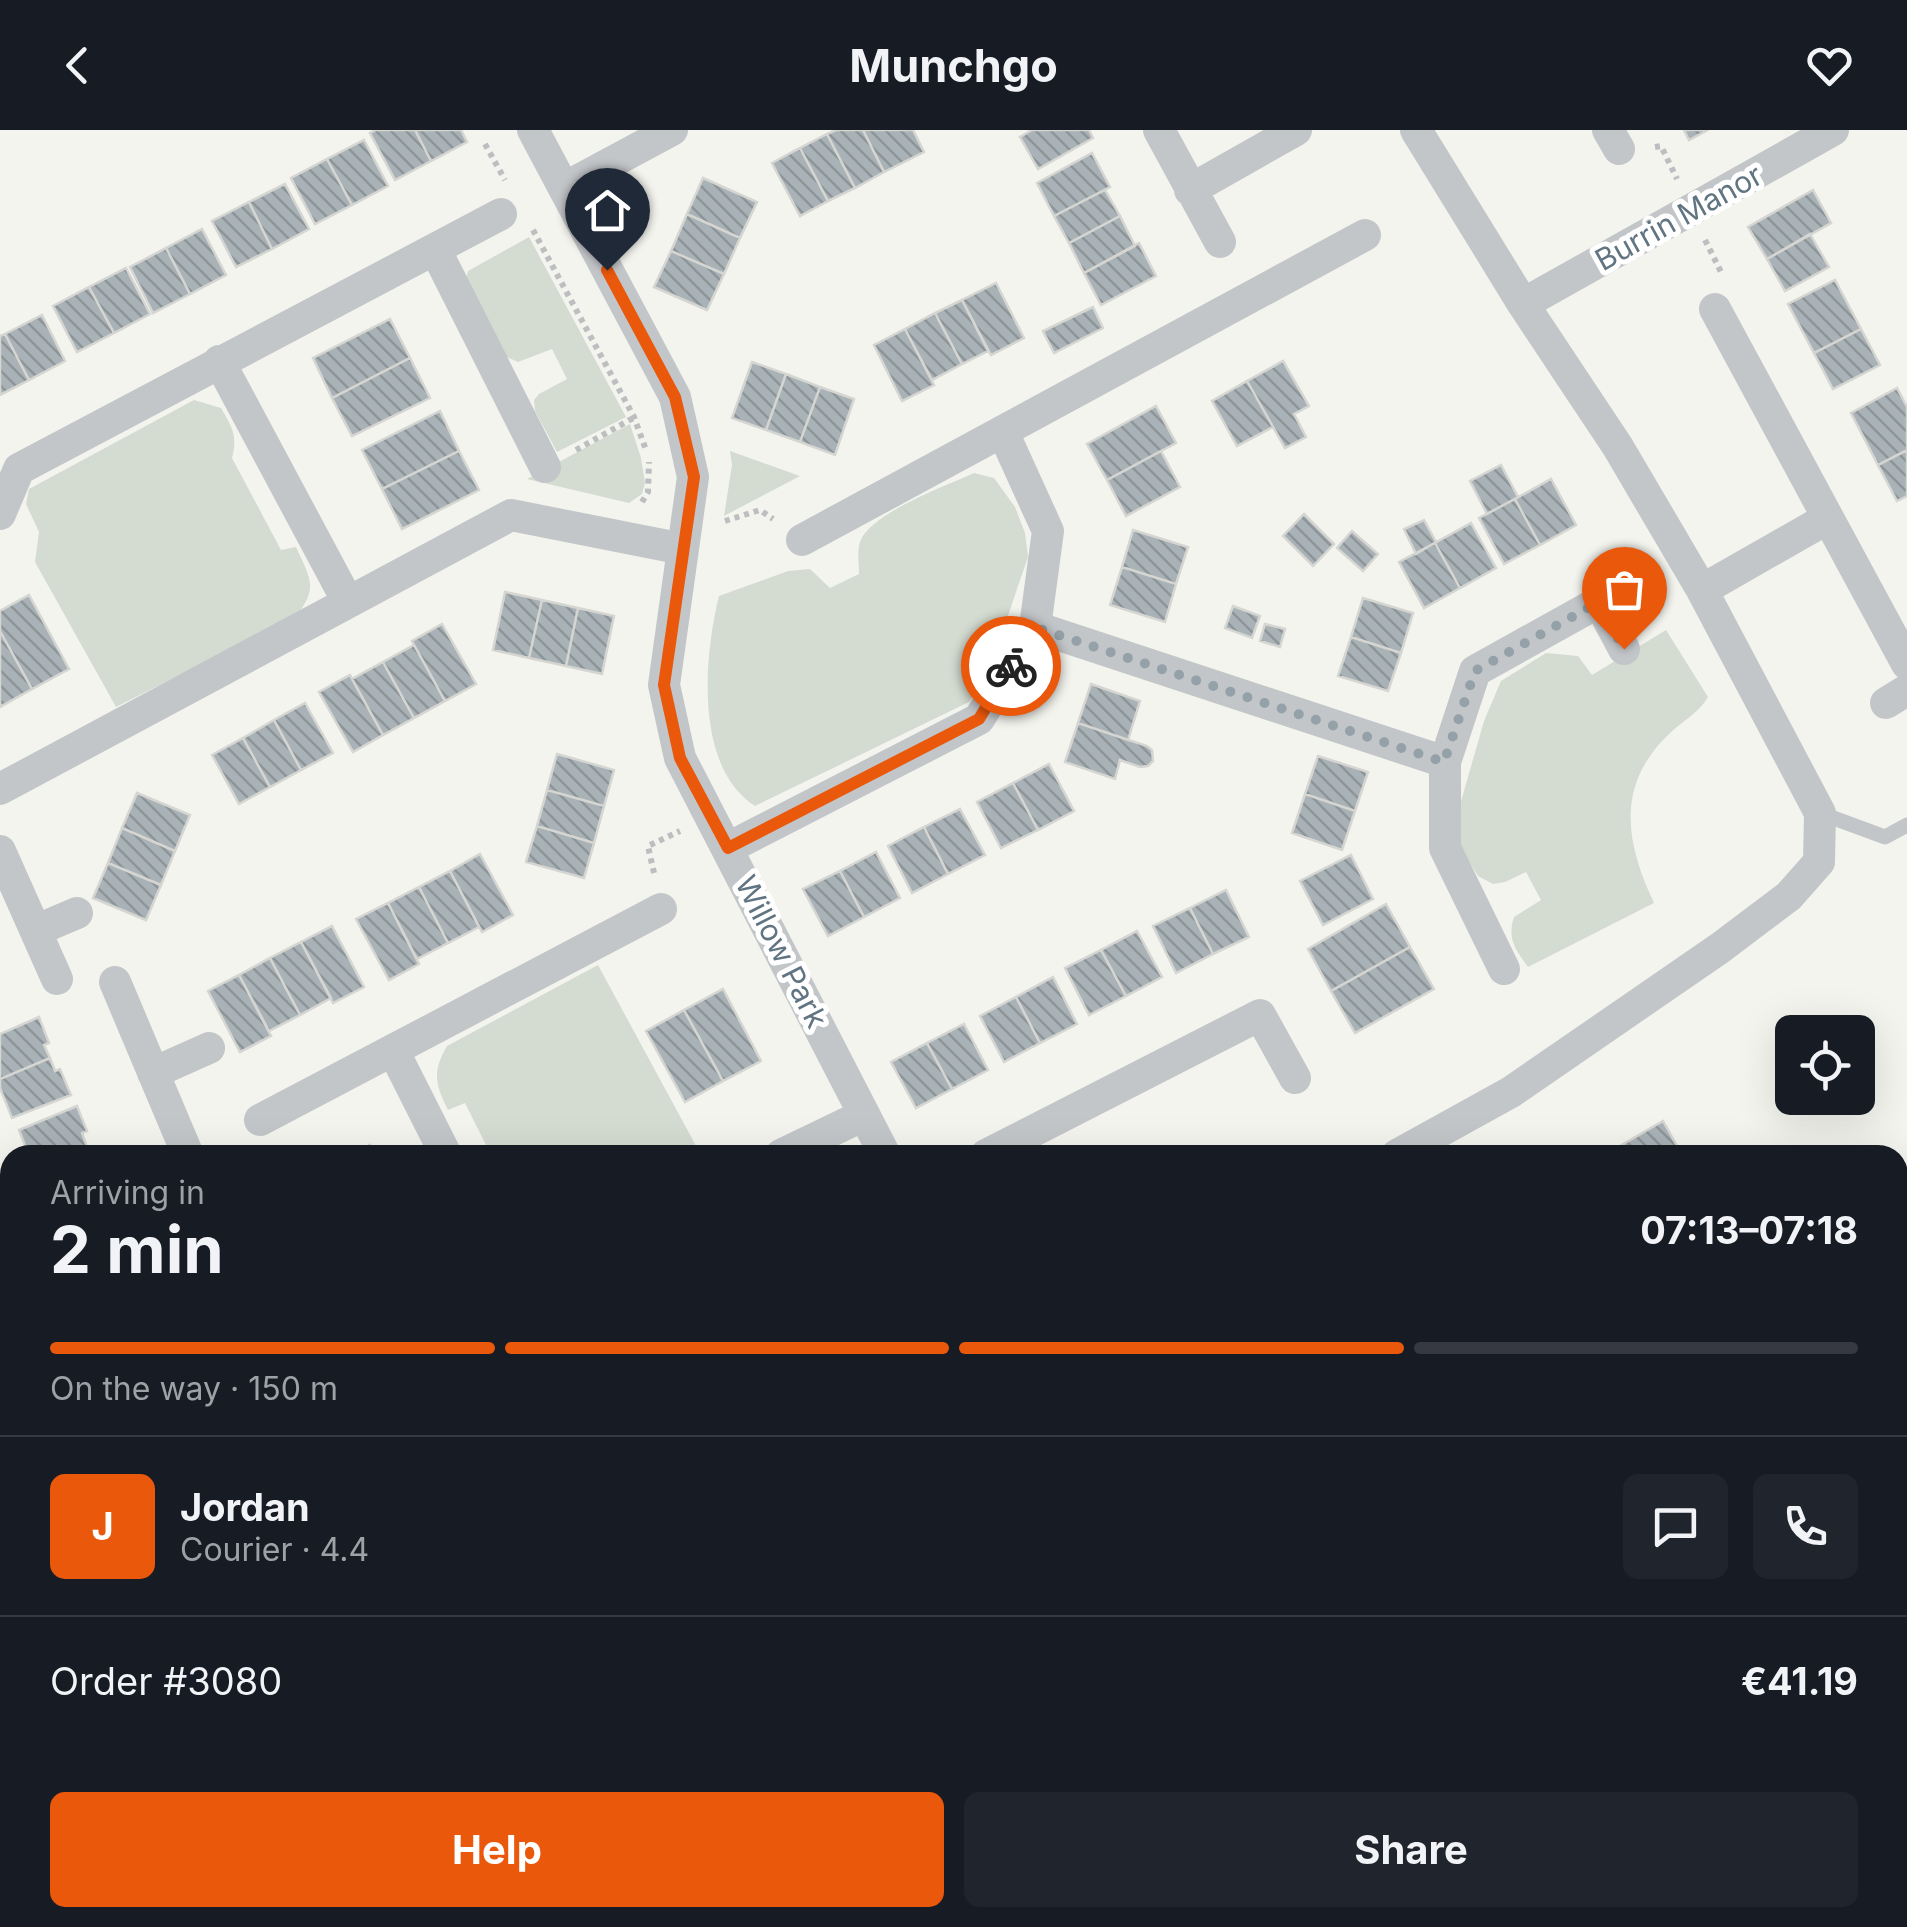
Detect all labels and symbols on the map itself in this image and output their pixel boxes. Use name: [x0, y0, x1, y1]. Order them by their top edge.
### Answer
street label: Burrin Manor: [1589, 156, 1768, 278]
pin: [565, 168, 650, 271]
pin: [1582, 547, 1667, 650]
courier: [961, 616, 1061, 716]
street label: Willow Park: [728, 869, 836, 1034]

